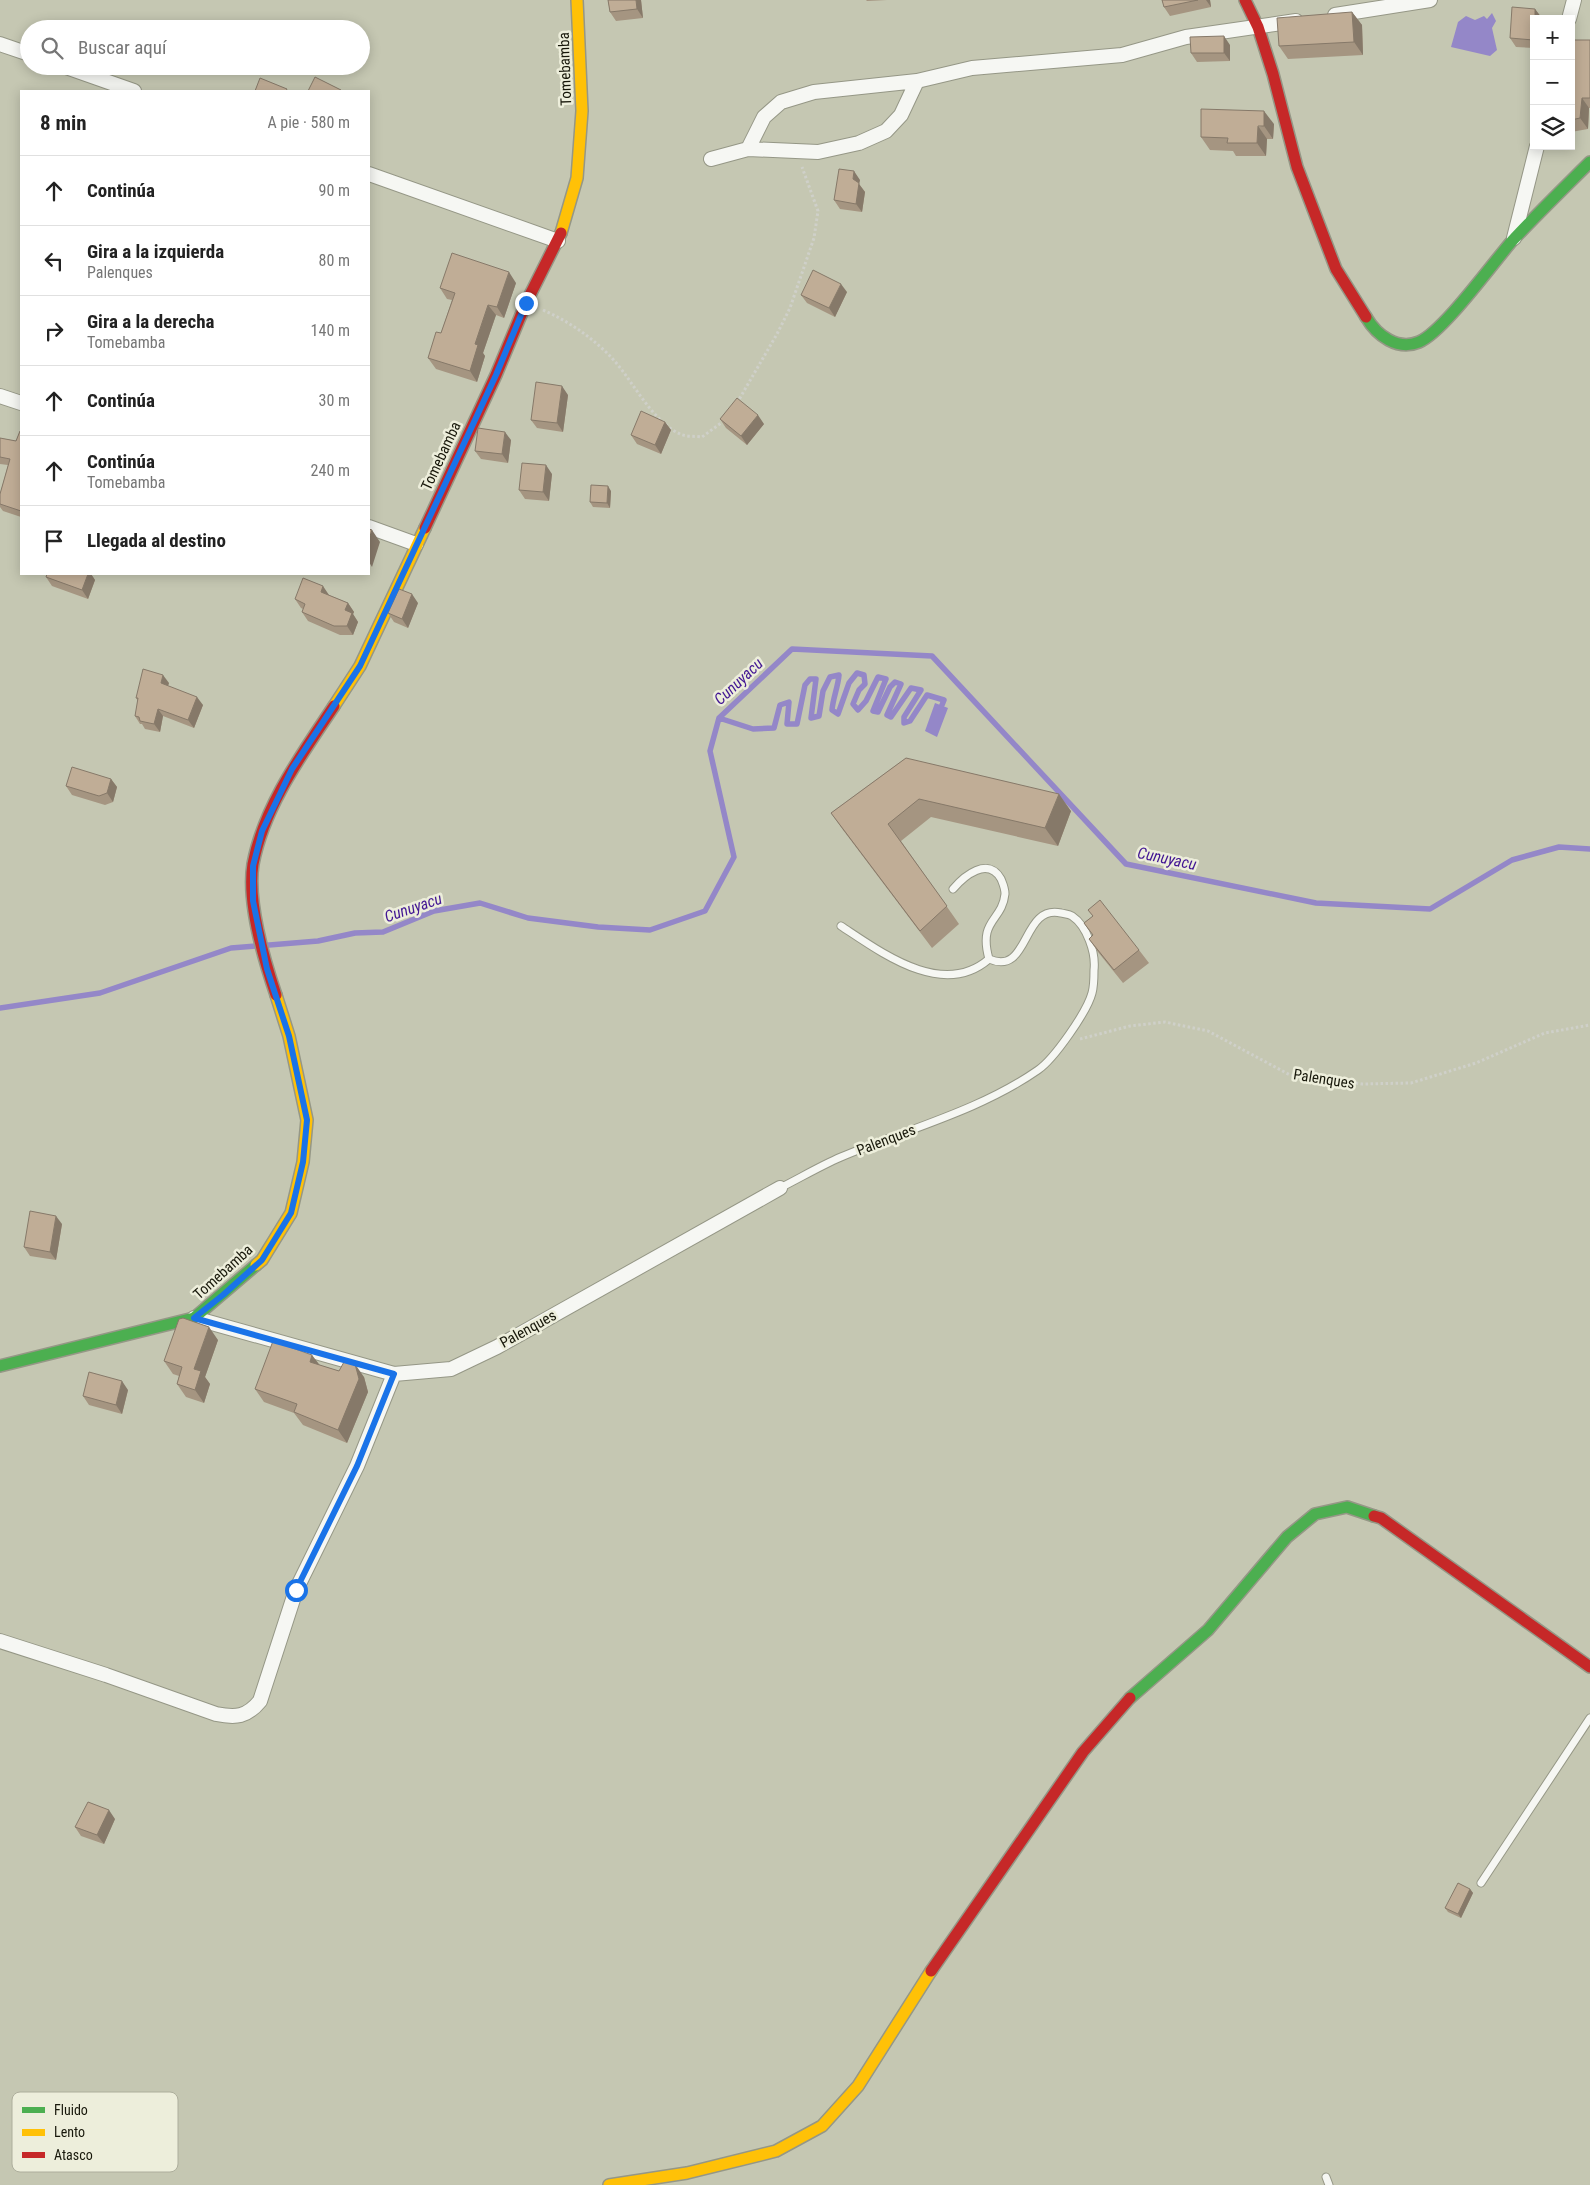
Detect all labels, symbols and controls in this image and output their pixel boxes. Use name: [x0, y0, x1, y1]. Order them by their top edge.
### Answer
map controls: [1530, 15, 1575, 150]
button: +: [1530, 15, 1575, 60]
search box: [20, 20, 370, 75]
street label: Tomebamba: [555, 32, 575, 106]
icon: search: [38, 34, 66, 62]
text: Buscar aquí: [78, 36, 167, 59]
button: −: [1530, 60, 1575, 105]
button: layers: [1530, 105, 1575, 150]
text: 8 min: [40, 111, 87, 135]
text: A pie · 580 m: [267, 113, 350, 132]
icon: ahead: [40, 177, 68, 205]
text: Continúa: [87, 179, 155, 202]
text: 90 m: [318, 181, 350, 200]
text: Gira a la izquierda: [87, 240, 224, 263]
icon: left: [40, 247, 68, 275]
text: 80 m: [318, 251, 350, 270]
text: Palenques: [87, 263, 153, 282]
route end: [515, 292, 538, 315]
text: Gira a la derecha: [87, 310, 214, 333]
icon: right: [40, 317, 68, 345]
text: 140 m: [311, 321, 350, 340]
text: Tomebamba: [87, 333, 165, 352]
icon: ahead: [40, 387, 68, 415]
text: Continúa: [87, 389, 155, 412]
text: 30 m: [318, 391, 350, 410]
street label: Tomebamba: [417, 419, 465, 493]
text: Continúa: [87, 450, 155, 473]
icon: ahead: [40, 457, 68, 485]
text: 240 m: [311, 461, 350, 480]
text: Tomebamba: [87, 473, 165, 492]
icon: arrive: [40, 527, 68, 555]
text: Llegada al destino: [87, 529, 226, 552]
water label: Cunuyacu: [710, 654, 767, 709]
water label: Cunuyacu: [1136, 843, 1199, 874]
water label: Cunuyacu: [382, 889, 445, 926]
street label: Palenques: [1292, 1065, 1356, 1093]
street label: Palenques: [854, 1120, 918, 1159]
street label: Tomebamba: [190, 1241, 256, 1303]
street label: Palenques: [497, 1306, 560, 1352]
route start: [285, 1579, 308, 1602]
legend: [12, 2092, 178, 2172]
text: Fluido: [54, 2102, 88, 2118]
text: Lento: [54, 2124, 85, 2140]
text: Atasco: [54, 2147, 93, 2163]

